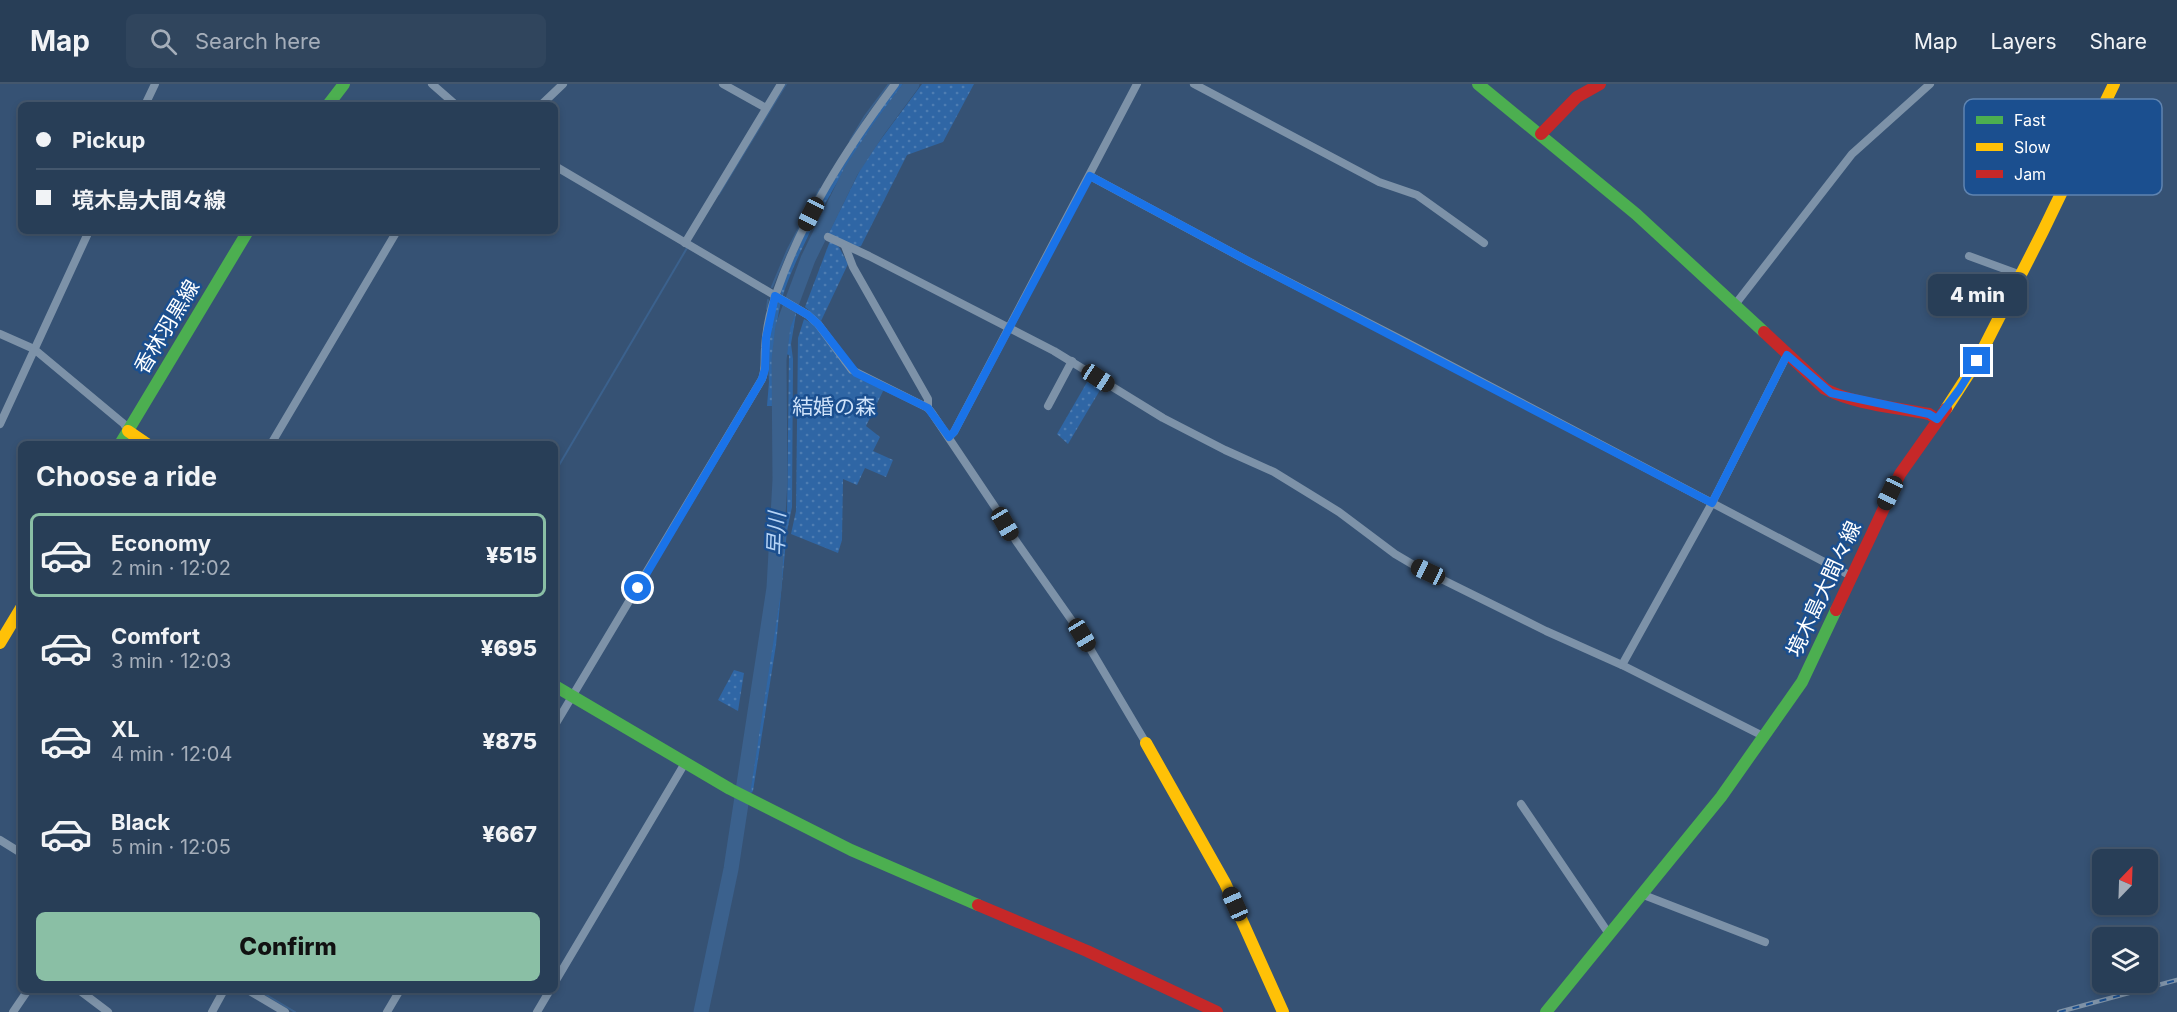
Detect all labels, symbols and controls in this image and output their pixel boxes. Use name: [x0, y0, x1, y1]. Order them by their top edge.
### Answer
search box: [126, 14, 546, 68]
text: Map: [30, 24, 90, 58]
icon: search: [147, 25, 180, 58]
text: Search here: [195, 28, 321, 54]
text: Map: [1914, 29, 1958, 54]
text: Layers: [1991, 29, 2057, 54]
text: Share: [2090, 29, 2147, 54]
legend: [1964, 99, 2162, 195]
text: Fast: [2014, 110, 2046, 130]
text: Pickup: [72, 127, 146, 153]
text: Slow: [2014, 137, 2051, 157]
text: Jam: [2014, 164, 2046, 184]
text: 境木島大間々線: [72, 187, 226, 213]
car: [795, 194, 827, 234]
callout: 4 min: [1928, 274, 2026, 316]
street label: 香林羽黒線: [129, 275, 204, 378]
text: 4 min: [1950, 283, 2005, 307]
route end: [1963, 347, 1990, 374]
car: [1078, 361, 1118, 395]
park label: 結婚の森: [792, 394, 876, 419]
text: Choose a ride: [36, 460, 217, 493]
car: [1874, 473, 1906, 513]
car: [988, 504, 1022, 544]
water label: 早川: [762, 510, 790, 556]
street label: 境木島大間々線: [1781, 517, 1866, 661]
icon: car: [39, 528, 93, 582]
text: Economy: [111, 530, 211, 556]
text: ¥515: [486, 542, 537, 568]
text: 2 min · 12:02: [111, 556, 231, 580]
car: [1408, 556, 1448, 588]
route start: [624, 574, 651, 601]
car: [1065, 615, 1099, 655]
icon: car: [39, 621, 93, 675]
text: Comfort: [111, 623, 200, 649]
text: ¥695: [481, 635, 537, 661]
text: 3 min · 12:03: [111, 649, 231, 673]
icon: car: [39, 714, 93, 768]
text: XL: [111, 716, 140, 742]
text: ¥875: [483, 728, 537, 754]
text: 4 min · 12:04: [111, 742, 232, 766]
icon: car: [39, 807, 93, 861]
text: Black: [111, 809, 170, 835]
text: ¥667: [482, 821, 537, 847]
text: 5 min · 12:05: [111, 835, 231, 859]
north arrow: [2092, 849, 2158, 915]
map controls: [2092, 849, 2158, 993]
car: [1219, 884, 1251, 924]
button: Confirm: [36, 912, 540, 981]
button: layers: [2092, 927, 2158, 993]

